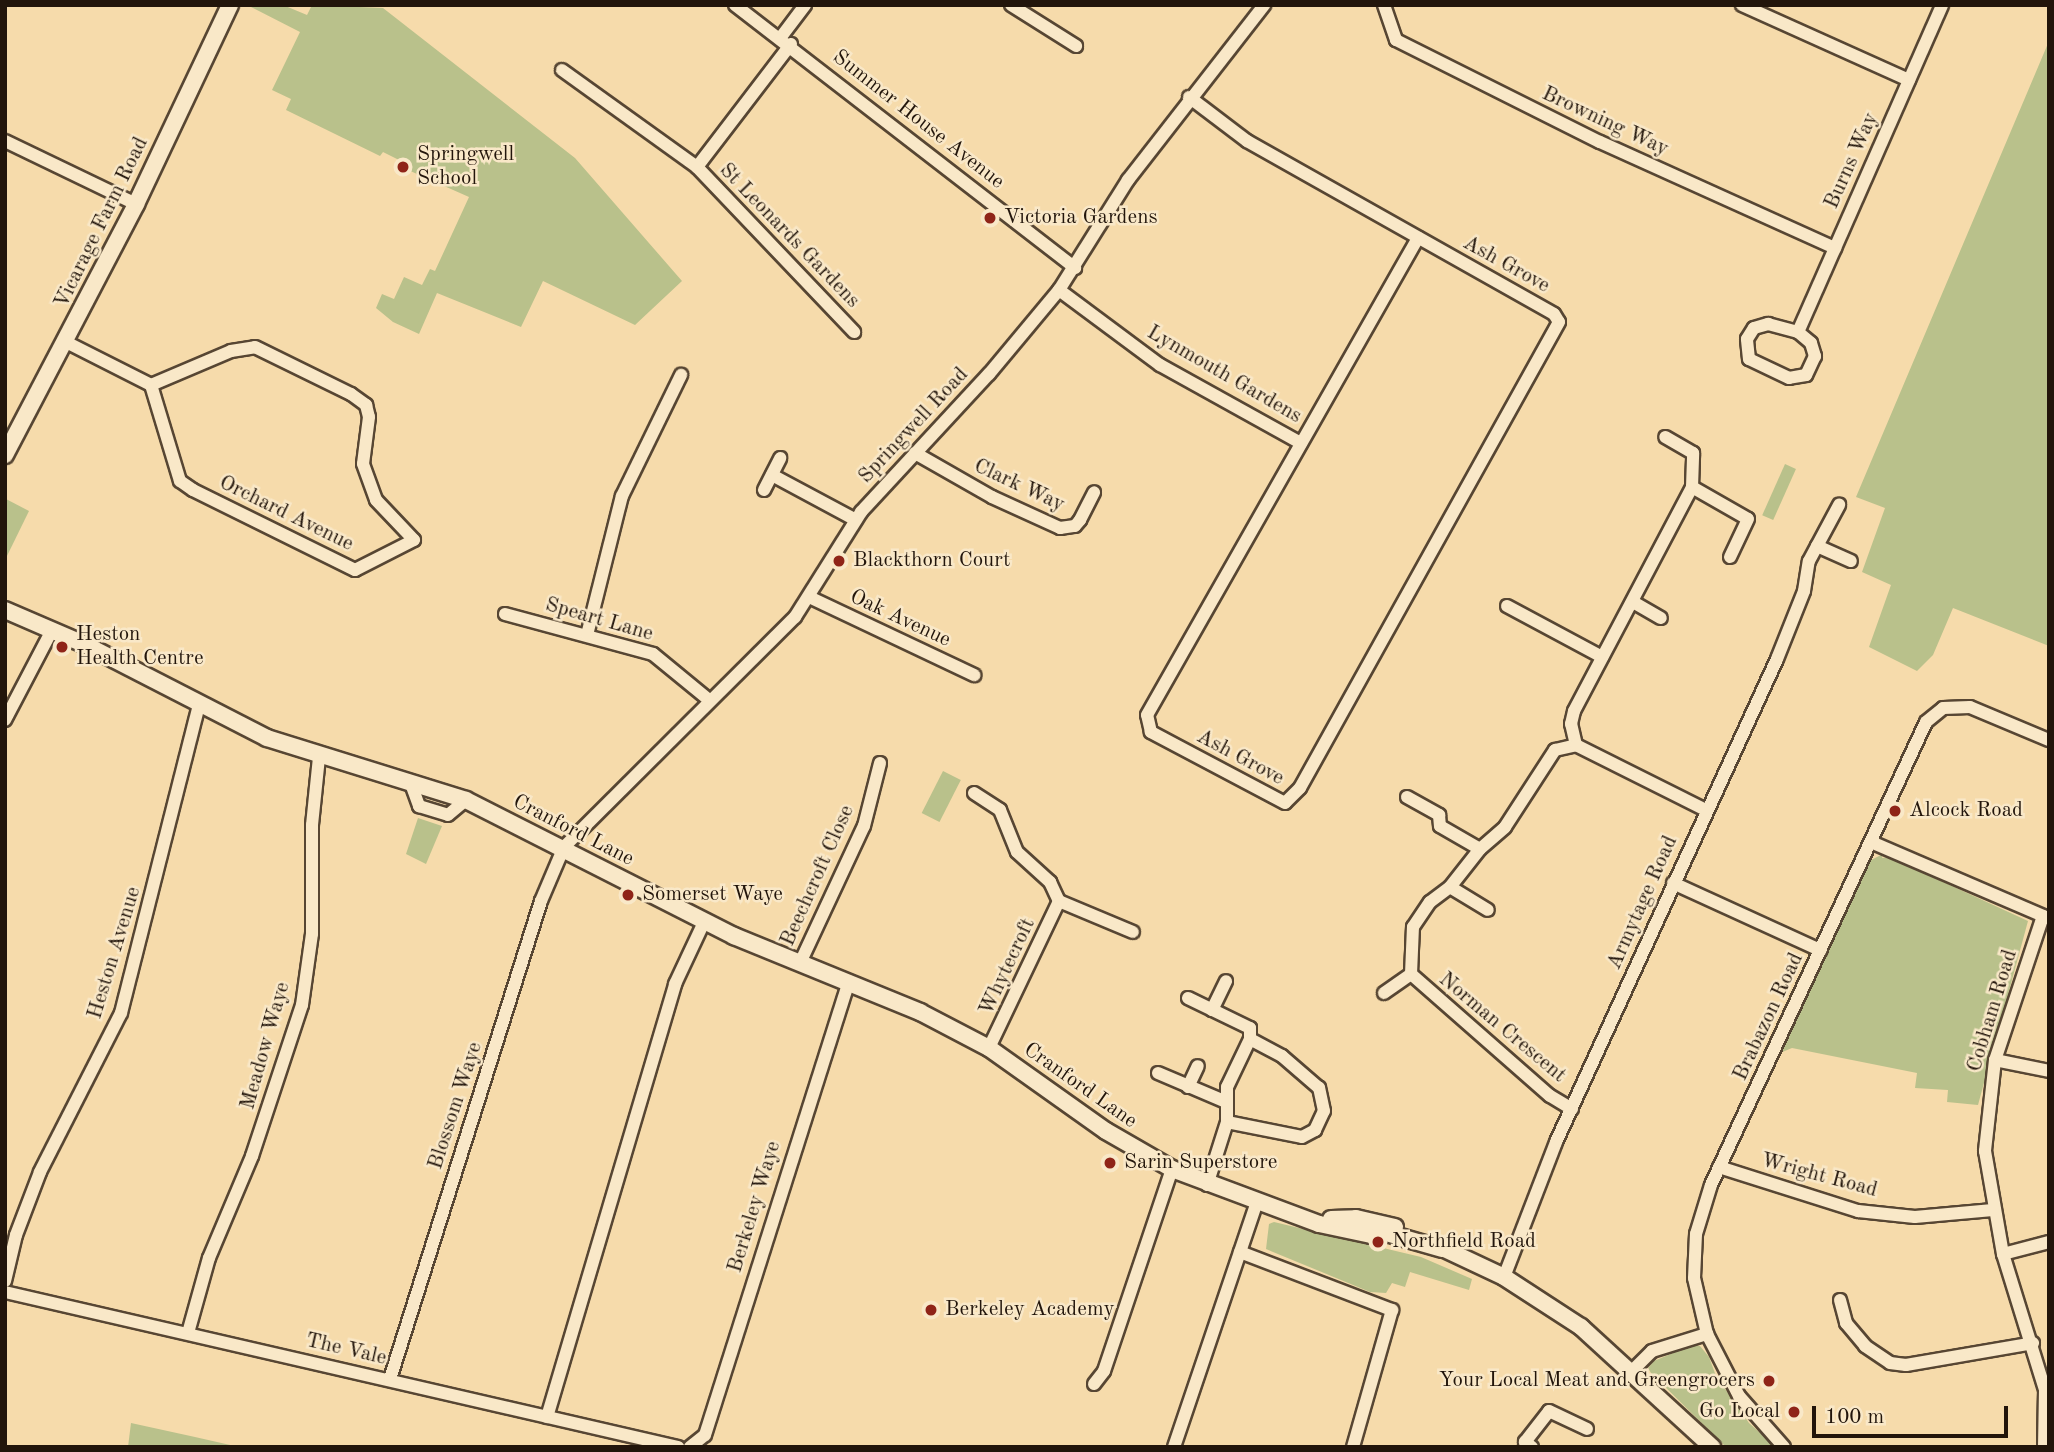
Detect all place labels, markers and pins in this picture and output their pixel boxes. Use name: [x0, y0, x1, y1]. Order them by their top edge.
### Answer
place label: Springwell School: [417, 142, 514, 192]
marker: Springwell School: [395, 159, 411, 175]
place label: Victoria Gardens: [1004, 205, 1158, 231]
marker: Victoria Gardens: [982, 210, 998, 226]
place label: Blackthorn Court: [853, 548, 1010, 574]
marker: Blackthorn Court: [831, 553, 847, 569]
place label: Heston Health Centre: [76, 622, 204, 672]
marker: Heston Health Centre: [54, 639, 70, 655]
place label: Alcock Road: [1909, 798, 2023, 824]
marker: Alcock Road: [1887, 803, 1903, 819]
place label: Somerset Waye: [642, 882, 783, 908]
marker: Somerset Waye: [620, 887, 636, 903]
place label: Sarin Superstore: [1124, 1150, 1277, 1176]
marker: Sarin Superstore: [1102, 1155, 1118, 1171]
place label: Northfield Road: [1392, 1229, 1536, 1255]
marker: Northfield Road: [1370, 1234, 1386, 1250]
place label: Berkeley Academy: [945, 1297, 1115, 1323]
marker: Berkeley Academy: [923, 1302, 939, 1318]
place label: Your Local Meat and Greengrocers: [1439, 1368, 1755, 1394]
marker: Your Local Meat and Greengrocers: [1761, 1373, 1777, 1389]
place label: Go Local: [1699, 1399, 1780, 1425]
marker: Go Local: [1786, 1404, 1802, 1420]

